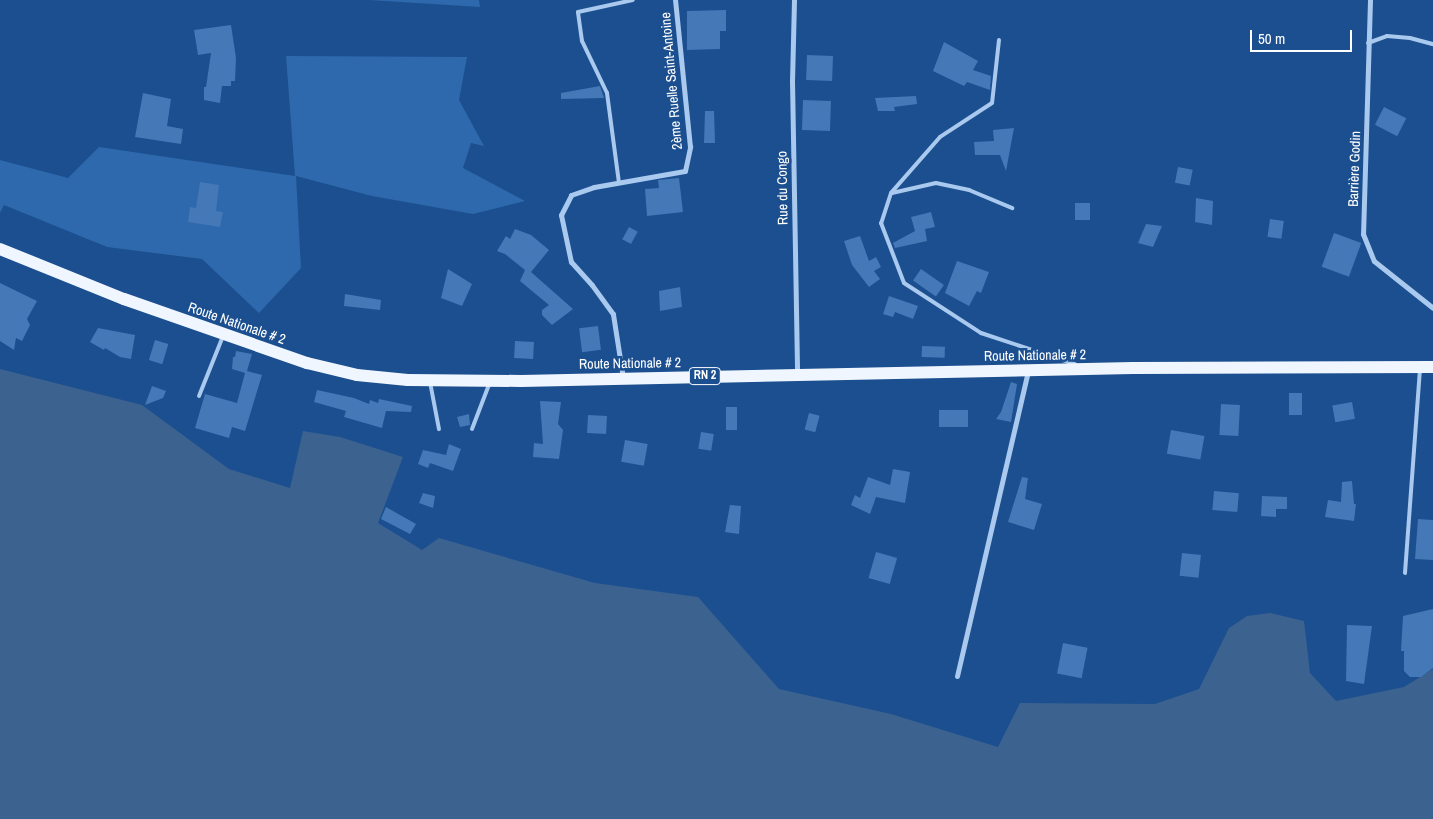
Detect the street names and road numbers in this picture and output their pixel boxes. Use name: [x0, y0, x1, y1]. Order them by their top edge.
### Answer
street label: 2ème Ruelle Saint-Antoine: [657, 12, 685, 150]
street label: Barrière Godin: [1344, 131, 1364, 207]
street label: Rue du Congo: [773, 151, 791, 225]
street label: Route Nationale # 2: [186, 298, 288, 348]
street label: Route Nationale # 2: [984, 346, 1086, 364]
street label: Route Nationale # 2: [579, 354, 681, 372]
road number: RN 2: [689, 366, 721, 386]

